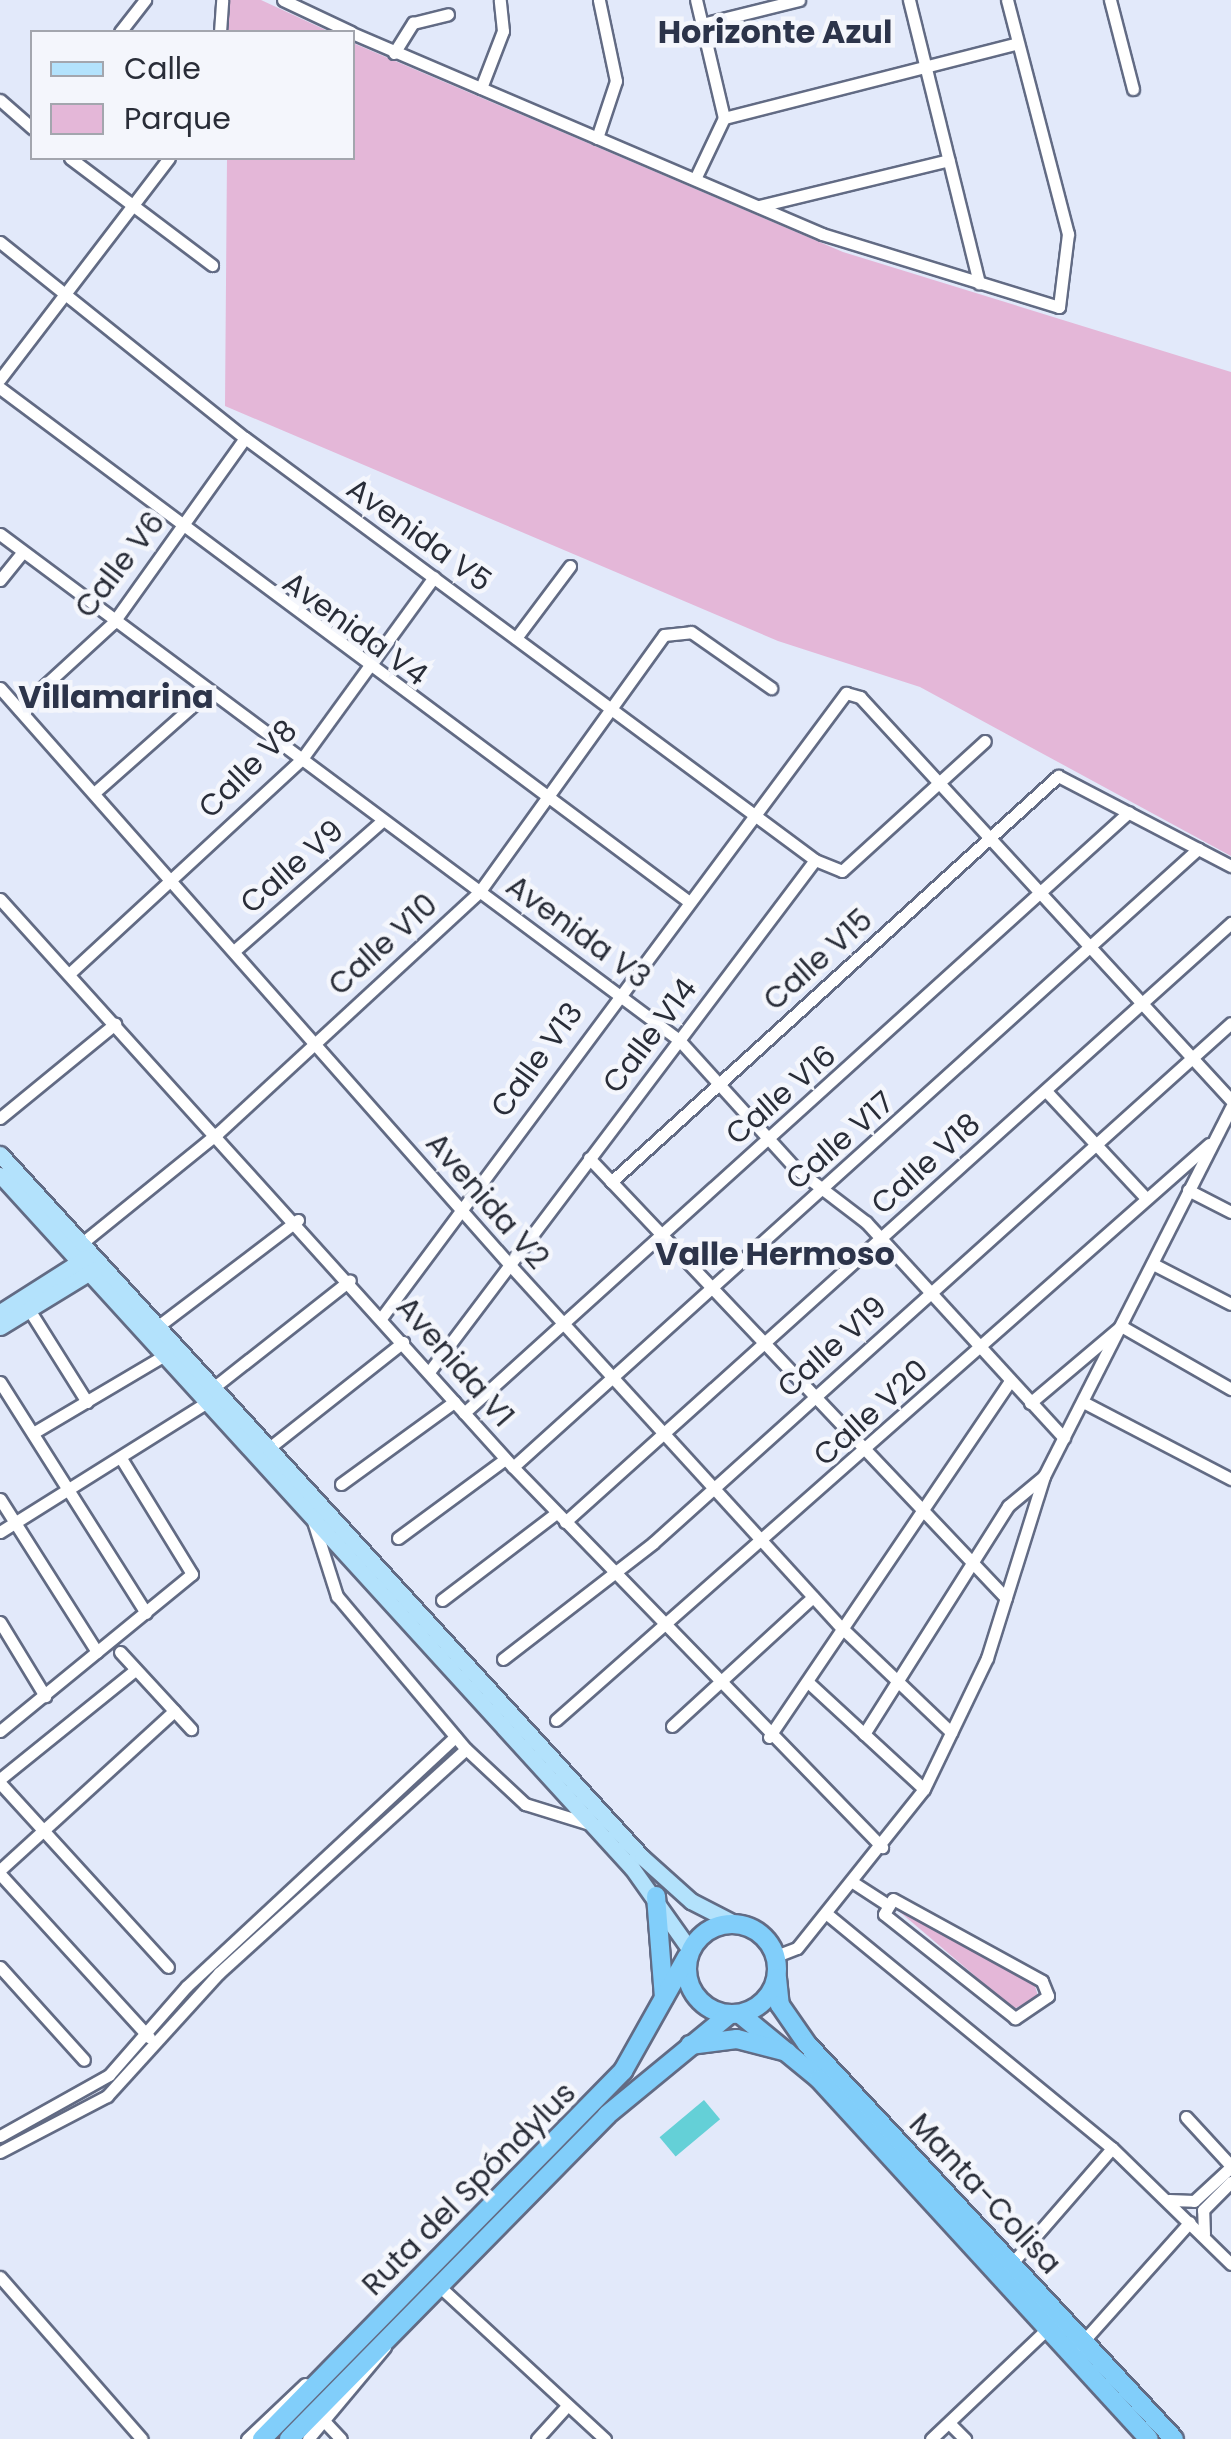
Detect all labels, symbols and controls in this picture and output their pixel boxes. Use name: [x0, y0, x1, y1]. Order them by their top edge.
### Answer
district label: Horizonte Azul: [658, 13, 892, 51]
legend: [30, 30, 355, 160]
text: Calle: [124, 47, 201, 90]
text: Parque: [124, 97, 231, 140]
street label: Avenida V5: [340, 470, 498, 600]
street label: Calle V6: [68, 505, 172, 625]
street label: Avenida V4: [276, 564, 434, 694]
district label: Villamarina: [18, 678, 214, 716]
street label: Calle V8: [191, 712, 305, 826]
street label: Calle V9: [233, 813, 351, 921]
street label: Avenida V3: [499, 868, 657, 996]
street label: Calle V10: [321, 887, 445, 1003]
street label: Calle V15: [756, 902, 880, 1018]
street label: Calle V14: [595, 972, 705, 1100]
street label: Calle V13: [484, 996, 590, 1124]
street label: Calle V16: [719, 1038, 843, 1152]
street label: Calle V17: [779, 1084, 901, 1198]
street label: Calle V18: [864, 1106, 988, 1222]
street label: Avenida V2: [418, 1126, 556, 1276]
district label: Valle Hermoso: [655, 1235, 895, 1273]
street label: Calle V19: [770, 1289, 894, 1405]
street label: Avenida V1: [389, 1290, 521, 1434]
street label: Calle V20: [806, 1352, 936, 1474]
street label: Ruta del Spóndylus: [355, 2075, 583, 2303]
street label: Manta-Colisa: [902, 2106, 1068, 2282]

